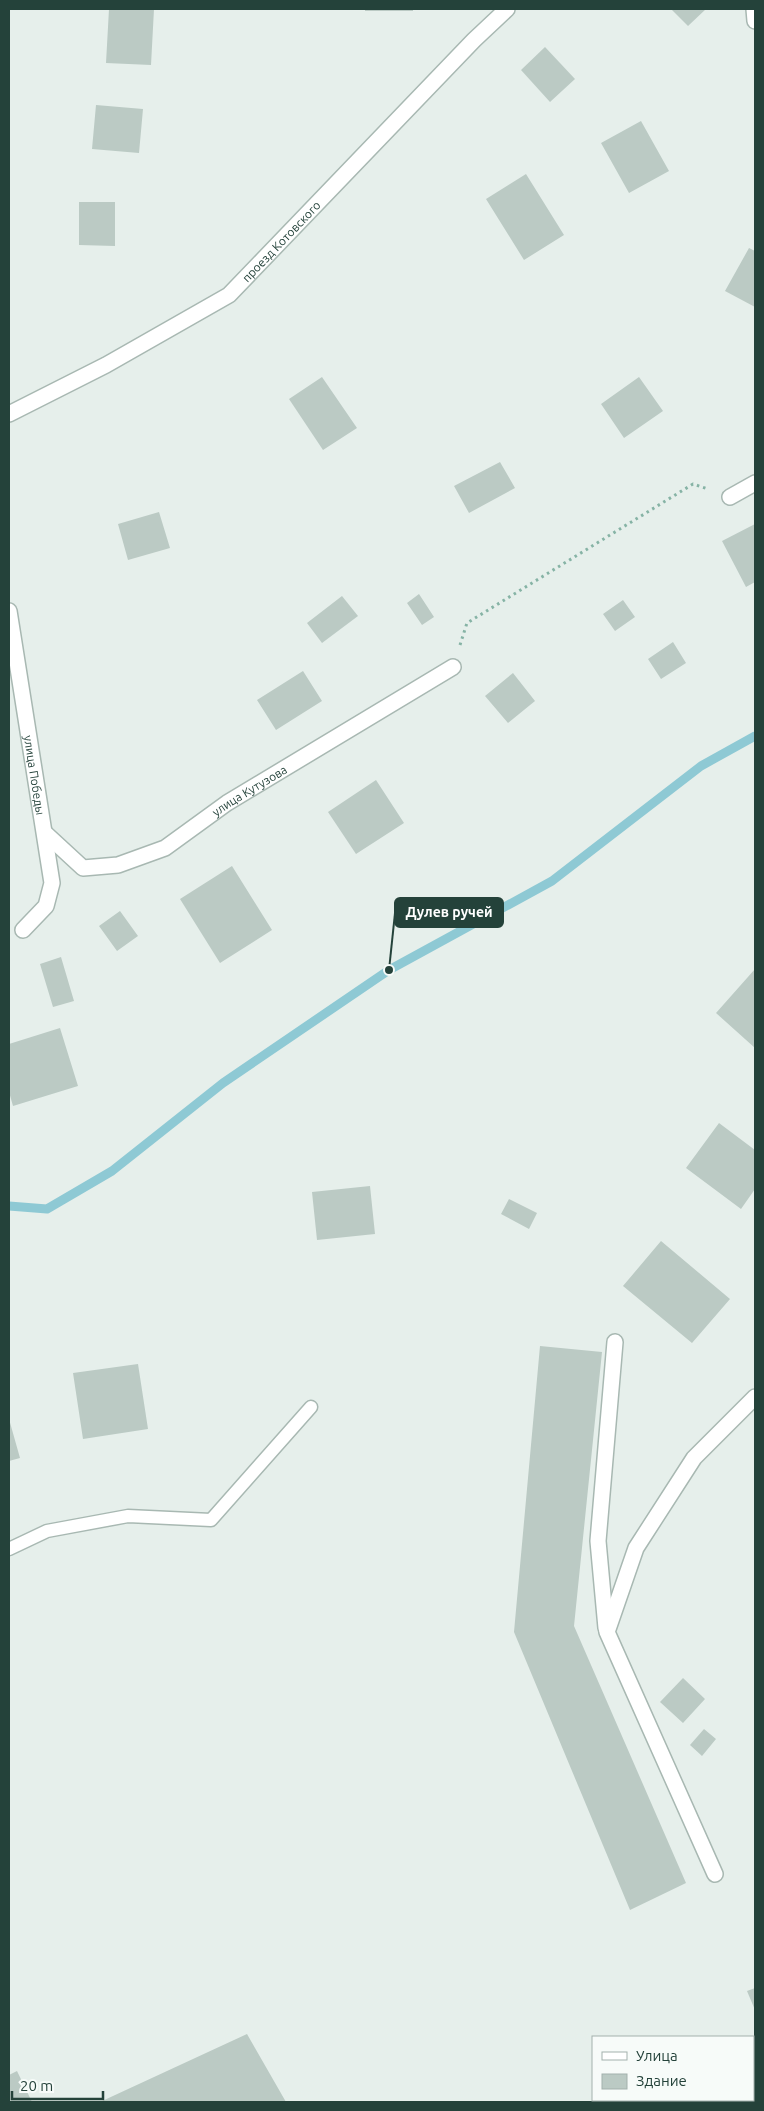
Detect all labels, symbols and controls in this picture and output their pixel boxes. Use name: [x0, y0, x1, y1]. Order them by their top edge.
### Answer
street label: проезд Котовского: [239, 198, 322, 284]
street label: улица Победы: [22, 734, 48, 816]
street label: улица Кутузова: [209, 762, 289, 818]
callout: Дулев ручей: [395, 898, 503, 927]
text: Дулев ручей: [405, 904, 493, 920]
legend: [592, 2036, 754, 2101]
text: Улица: [636, 2047, 678, 2064]
scale bar: [12, 2068, 104, 2100]
text: Здание: [636, 2072, 687, 2089]
text: 20 m: [20, 2077, 53, 2094]

